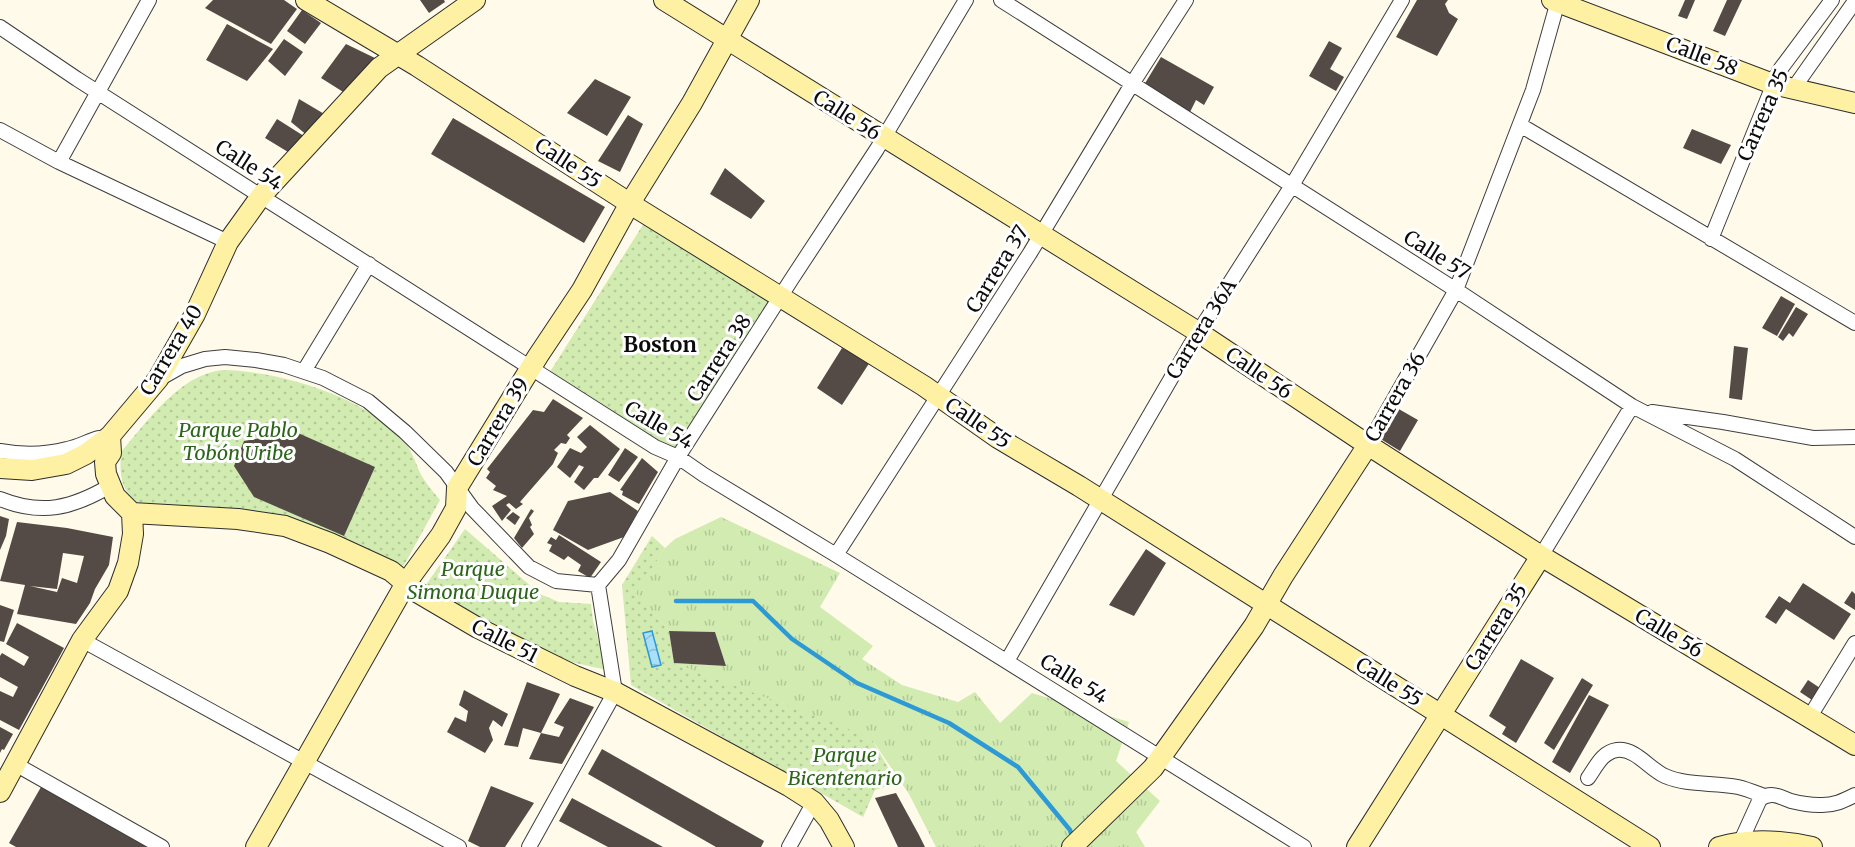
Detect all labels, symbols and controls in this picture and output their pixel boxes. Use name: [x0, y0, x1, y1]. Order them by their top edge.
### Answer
street label: Calle 58: [1663, 30, 1742, 81]
street label: Carrera 35: [1731, 65, 1794, 165]
street label: Calle 56: [809, 84, 886, 145]
street label: Calle 55: [530, 132, 606, 193]
street label: Calle 54: [211, 134, 288, 196]
street label: Carrera 37: [960, 220, 1033, 317]
street label: Calle 57: [1399, 224, 1475, 285]
street label: Carrera 36A: [1160, 273, 1242, 383]
street label: Carrera 40: [134, 300, 207, 400]
street label: Carrera 38: [681, 309, 756, 406]
district label: Boston: [623, 331, 697, 358]
street label: Calle 56: [1221, 341, 1297, 404]
street label: Carrera 36: [1359, 347, 1430, 446]
street label: Carrera 39: [461, 373, 534, 471]
street label: Calle 55: [941, 392, 1016, 454]
street label: Calle 54: [620, 395, 698, 454]
park label: Parque Pablo Tobón Uribe: [178, 417, 298, 465]
park label: Parque Simona Duque: [407, 556, 539, 604]
street label: Carrera 35: [1459, 578, 1532, 675]
street label: Calle 56: [1631, 603, 1708, 663]
street label: Calle 51: [468, 613, 543, 668]
street label: Calle 54: [1036, 648, 1113, 709]
street label: Calle 55: [1351, 651, 1427, 712]
park label: Parque Bicentenario: [788, 742, 902, 790]

